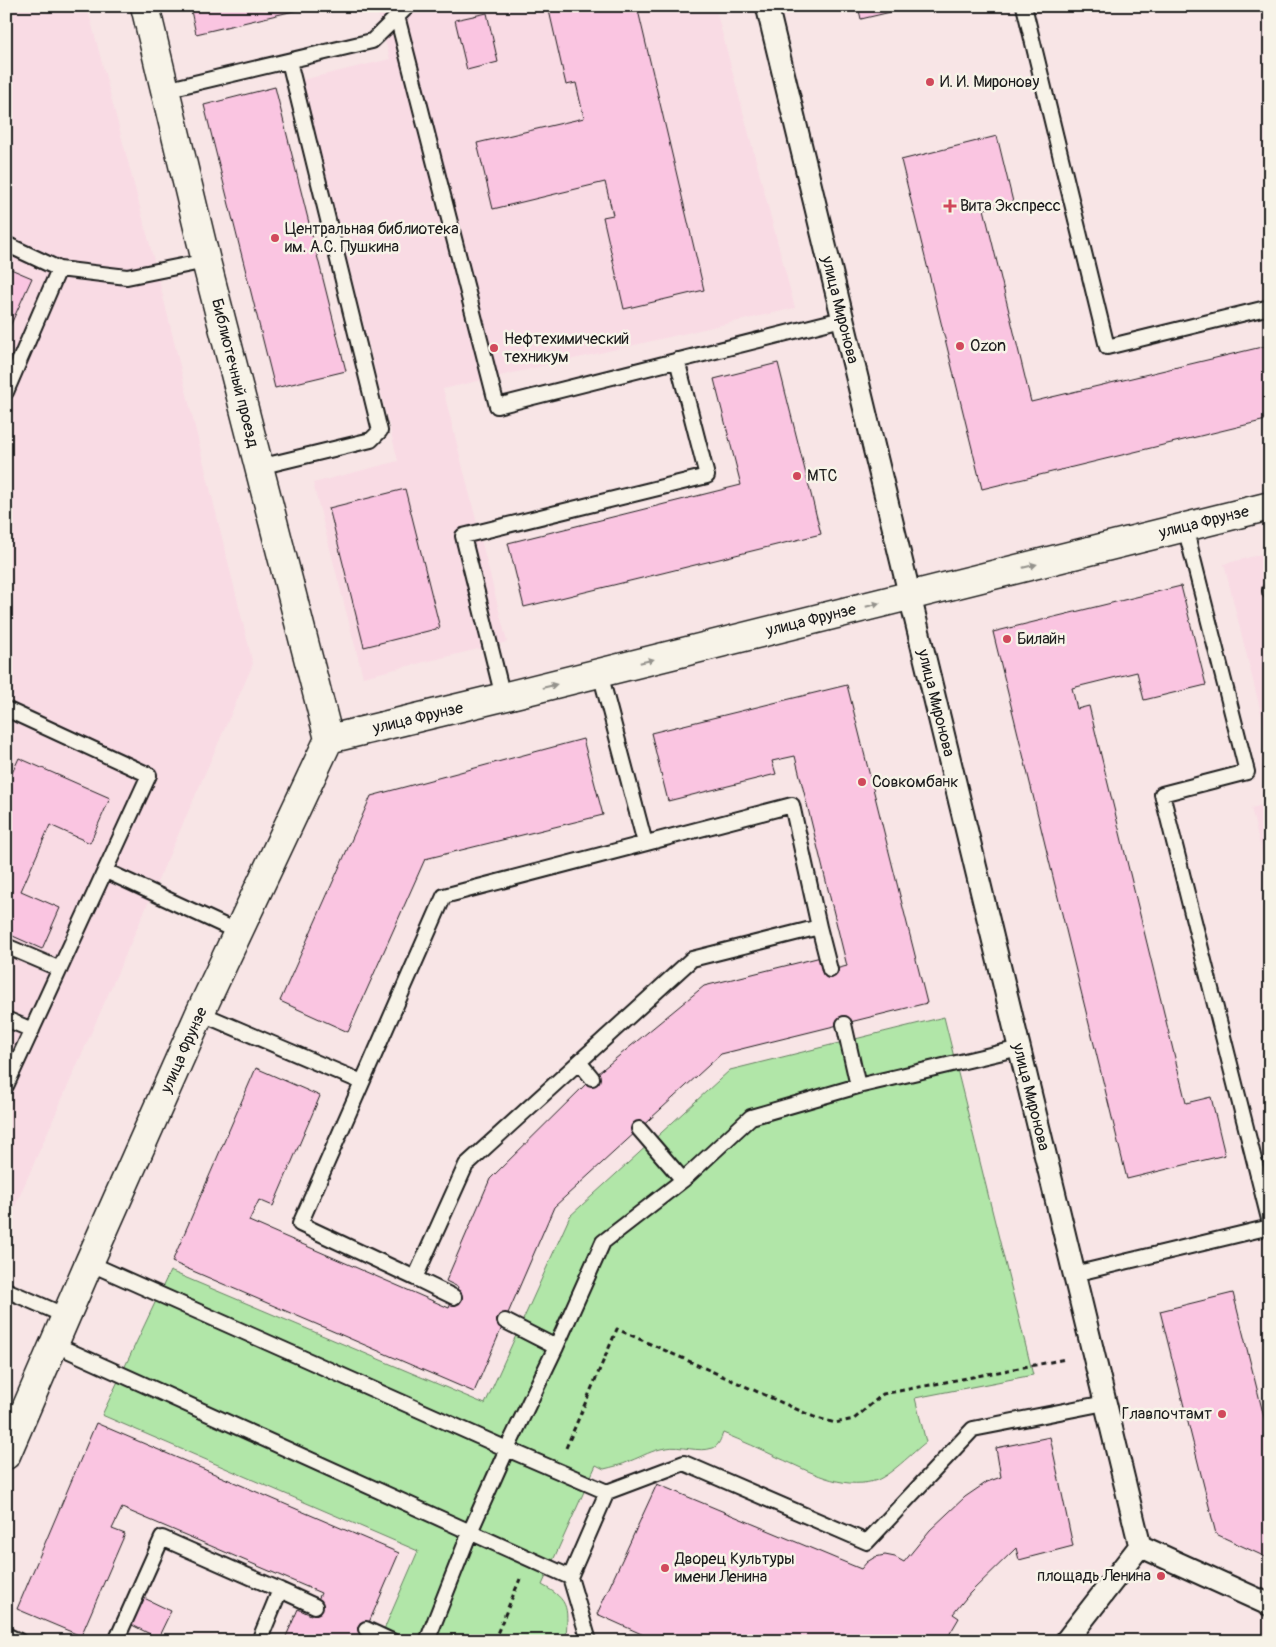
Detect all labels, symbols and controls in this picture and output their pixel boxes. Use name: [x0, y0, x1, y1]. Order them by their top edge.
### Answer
place label: И. И. Миронову: [940, 72, 1039, 92]
marker: И. И. Миронову: [924, 76, 936, 88]
place label: Вита Экспресс: [960, 196, 1061, 216]
marker: Вита Экспресс: [944, 200, 956, 212]
place label: Центральная библиотека им. А.С. Пушкина: [285, 219, 459, 257]
marker: Центральная библиотека им. А.С. Пушкина: [269, 232, 281, 244]
street label: улица Миронова: [817, 253, 863, 366]
street label: Библиотечный проезд: [207, 296, 263, 450]
place label: Нефтехимический техникум: [504, 329, 629, 367]
place label: Ozon: [970, 336, 1006, 356]
marker: Ozon: [954, 340, 966, 352]
marker: Нефтехимический техникум: [488, 342, 500, 354]
place label: МТС: [807, 466, 837, 486]
marker: МТС: [791, 470, 803, 482]
street label: улица Фрунзе: [1156, 501, 1251, 543]
one-way arrow: [1023, 562, 1038, 570]
street label: улица Фрунзе: [763, 599, 858, 641]
one-way arrow: [865, 601, 880, 609]
place label: Билайн: [1017, 629, 1065, 649]
marker: Билайн: [1001, 633, 1013, 645]
street label: улица Миронова: [913, 646, 959, 759]
one-way arrow: [640, 657, 655, 665]
one-way arrow: [543, 682, 558, 690]
street label: улица Фрунзе: [370, 698, 465, 738]
place label: Совкомбанк: [872, 772, 959, 792]
marker: Совкомбанк: [856, 776, 868, 788]
street label: улица Фрунзе: [156, 1004, 212, 1097]
street label: улица Миронова: [1008, 1040, 1054, 1153]
place label: Главпочтамт: [1122, 1404, 1212, 1424]
marker: Главпочтамт: [1216, 1408, 1228, 1420]
place label: Дворец Культуры имени Ленина: [674, 1549, 795, 1587]
marker: Дворец Культуры имени Ленина: [659, 1562, 671, 1574]
place label: площадь Ленина: [1037, 1566, 1151, 1586]
marker: площадь Ленина: [1155, 1570, 1167, 1582]

